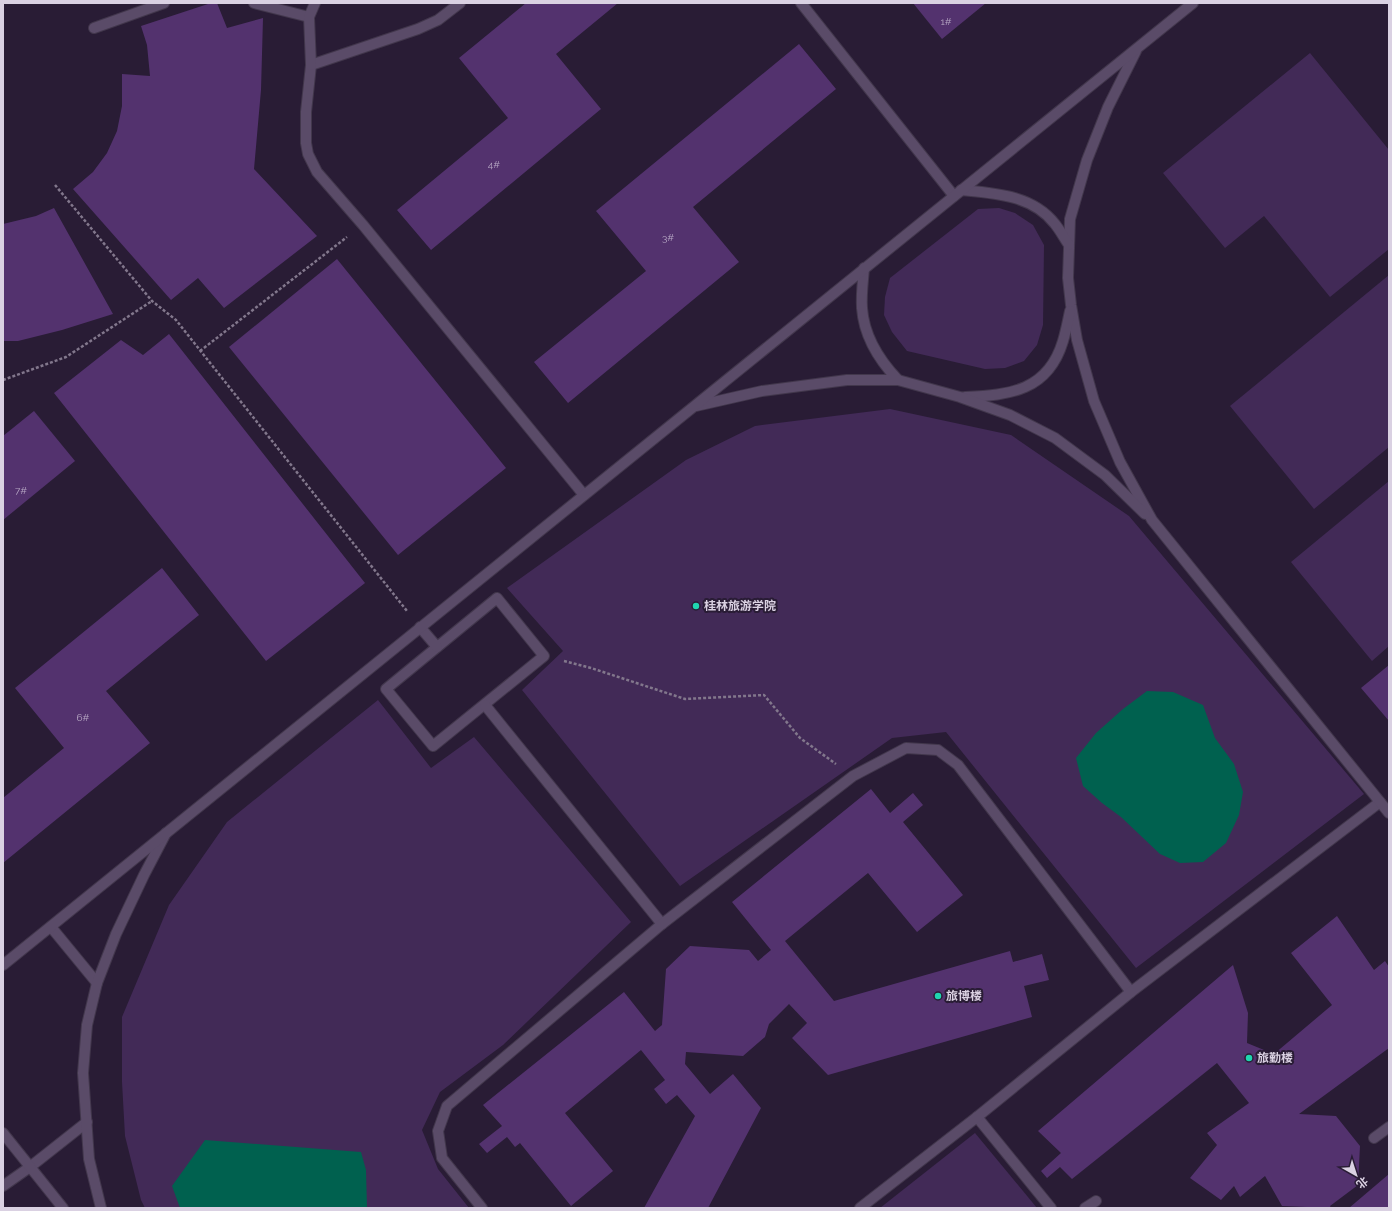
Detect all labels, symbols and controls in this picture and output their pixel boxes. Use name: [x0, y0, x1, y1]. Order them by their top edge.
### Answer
house number: 1#: [940, 16, 952, 27]
house number: 4#: [488, 159, 500, 170]
house number: 3#: [662, 232, 674, 243]
house number: 7#: [15, 485, 27, 496]
place label: 桂林旅游学院: [704, 599, 776, 613]
marker: 桂林旅游学院: [691, 601, 701, 611]
house number: 6#: [77, 712, 90, 723]
place label: 旅博楼: [946, 989, 982, 1003]
marker: 旅博楼: [933, 991, 943, 1001]
place label: 旅勤楼: [1257, 1051, 1293, 1065]
marker: 旅勤楼: [1244, 1053, 1254, 1063]
north arrow: [1336, 1155, 1376, 1195]
text: 北: [1354, 1174, 1370, 1191]

